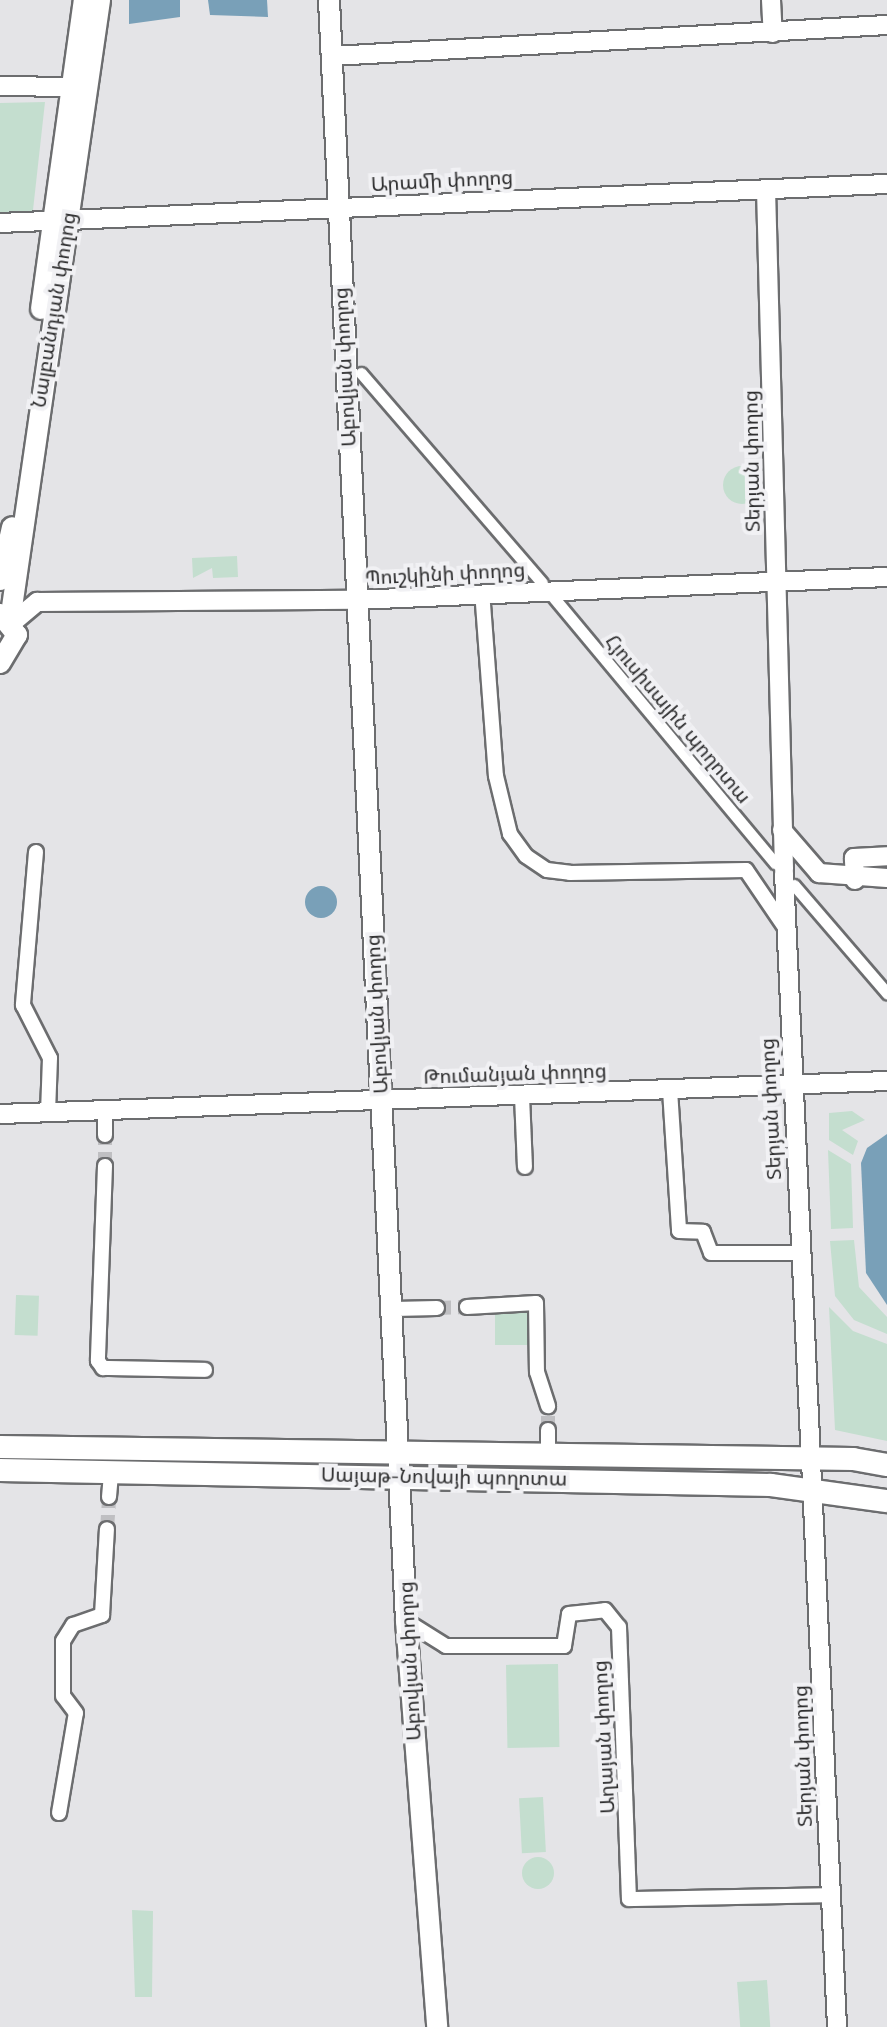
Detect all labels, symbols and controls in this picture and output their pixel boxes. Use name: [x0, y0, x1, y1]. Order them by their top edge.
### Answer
street label: Արամի փողոց: [370, 165, 514, 197]
street label: Նալբանդյան փողոց: [27, 211, 81, 409]
street label: Աբովյան փողոց: [329, 287, 361, 447]
street label: Տերյան փողոց: [739, 390, 765, 532]
street label: Պուշկինի փողոց: [364, 558, 526, 590]
street label: Հյուսիսային պողոտա: [600, 630, 756, 808]
street label: Աբովյան փողոց: [361, 934, 393, 1094]
street label: Տերյան փողոց: [755, 1037, 787, 1181]
street label: Թումանյան փողոց: [423, 1059, 607, 1089]
street label: Սայաթ-Նովայի պողոտա: [321, 1463, 567, 1491]
street label: Աբովյան փողոց: [394, 1581, 426, 1741]
street label: Աղայան փողոց: [588, 1660, 620, 1814]
street label: Տերյան փողոց: [789, 1685, 817, 1827]

